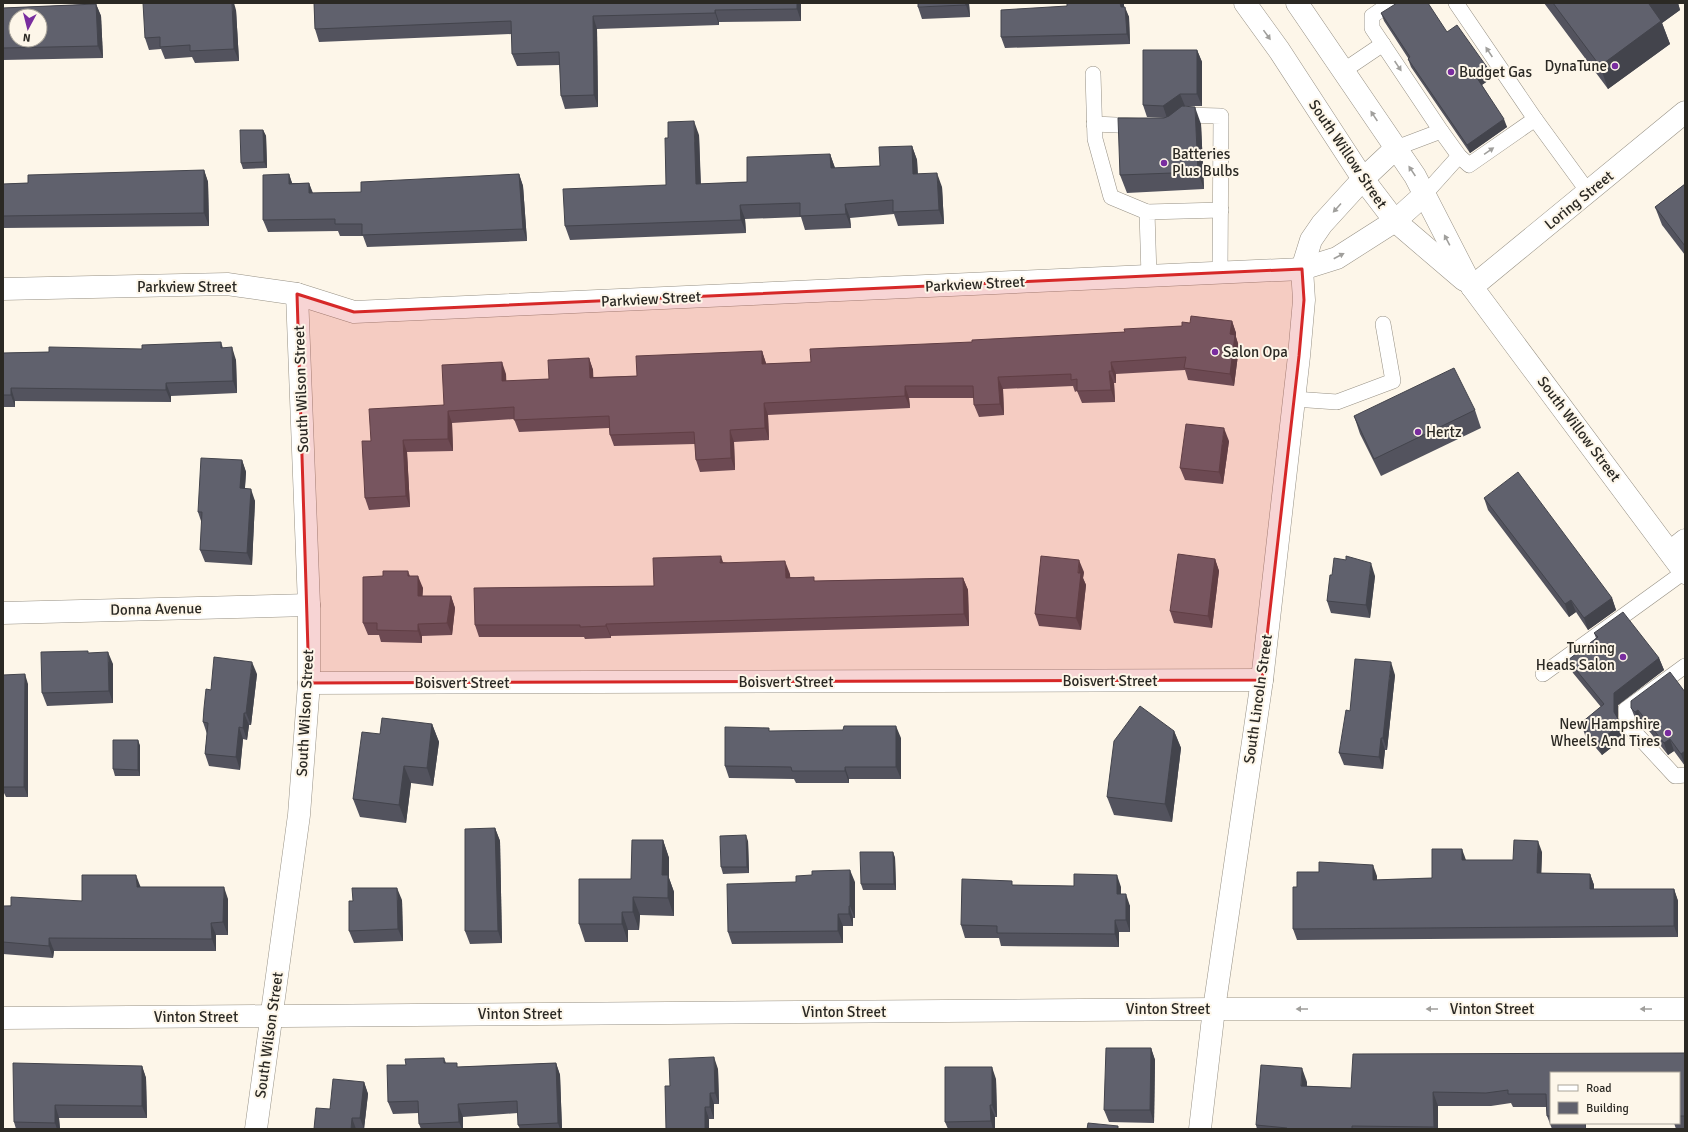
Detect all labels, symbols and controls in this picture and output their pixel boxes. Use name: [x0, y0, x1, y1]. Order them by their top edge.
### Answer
north arrow: [8, 8, 48, 48]
one-way arrow: [1263, 29, 1271, 40]
text: N: [22, 31, 31, 44]
one-way arrow: [1485, 46, 1493, 57]
place label: DynaTune: [1544, 57, 1607, 75]
one-way arrow: [1394, 61, 1402, 71]
marker: DynaTune: [1610, 61, 1620, 71]
place label: Budget Gas: [1459, 63, 1532, 81]
marker: Budget Gas: [1446, 67, 1456, 77]
street label: South Willow Street: [1305, 96, 1391, 212]
one-way arrow: [1370, 111, 1378, 121]
place label: Batteries Plus Bulbs: [1172, 145, 1239, 180]
one-way arrow: [1484, 147, 1495, 155]
marker: Batteries Plus Bulbs: [1159, 158, 1169, 168]
one-way arrow: [1408, 165, 1415, 177]
street label: Loring Street: [1541, 167, 1617, 233]
one-way arrow: [1332, 203, 1342, 213]
one-way arrow: [1444, 234, 1451, 246]
one-way arrow: [1333, 253, 1345, 260]
street label: Parkview Street: [925, 272, 1025, 296]
street label: Parkview Street: [137, 278, 237, 296]
street label: Parkview Street: [601, 287, 701, 311]
street label: South Wilson Street: [290, 325, 312, 453]
place label: Salon Opa: [1223, 343, 1288, 361]
marker: Salon Opa: [1210, 347, 1220, 357]
street label: South Willow Street: [1534, 373, 1624, 485]
place label: Hertz: [1426, 423, 1462, 441]
marker: Hertz: [1413, 427, 1423, 437]
street label: Donna Avenue: [110, 599, 202, 619]
street label: South Lincoln Street: [1240, 633, 1276, 765]
place label: Turning Heads Salon: [1536, 639, 1615, 674]
street label: South Wilson Street: [293, 649, 317, 777]
marker: Turning Heads Salon: [1618, 652, 1628, 662]
street label: Boisvert Street: [1062, 672, 1158, 690]
street label: Boisvert Street: [738, 673, 834, 691]
street label: Boisvert Street: [414, 674, 510, 692]
place label: New Hampshire Wheels And Tires: [1550, 715, 1660, 750]
marker: New Hampshire Wheels And Tires: [1663, 728, 1673, 738]
street label: South Wilson Street: [251, 971, 287, 1099]
street label: Vinton Street: [1126, 1000, 1210, 1018]
street label: Vinton Street: [1450, 1000, 1534, 1018]
street label: Vinton Street: [802, 1003, 886, 1021]
street label: Vinton Street: [478, 1005, 562, 1023]
one-way arrow: [1295, 1006, 1308, 1012]
one-way arrow: [1425, 1006, 1438, 1012]
one-way arrow: [1639, 1006, 1652, 1012]
street label: Vinton Street: [154, 1008, 238, 1026]
legend: [1550, 1072, 1680, 1124]
text: Road: [1586, 1081, 1612, 1096]
text: Building: [1586, 1101, 1629, 1116]

